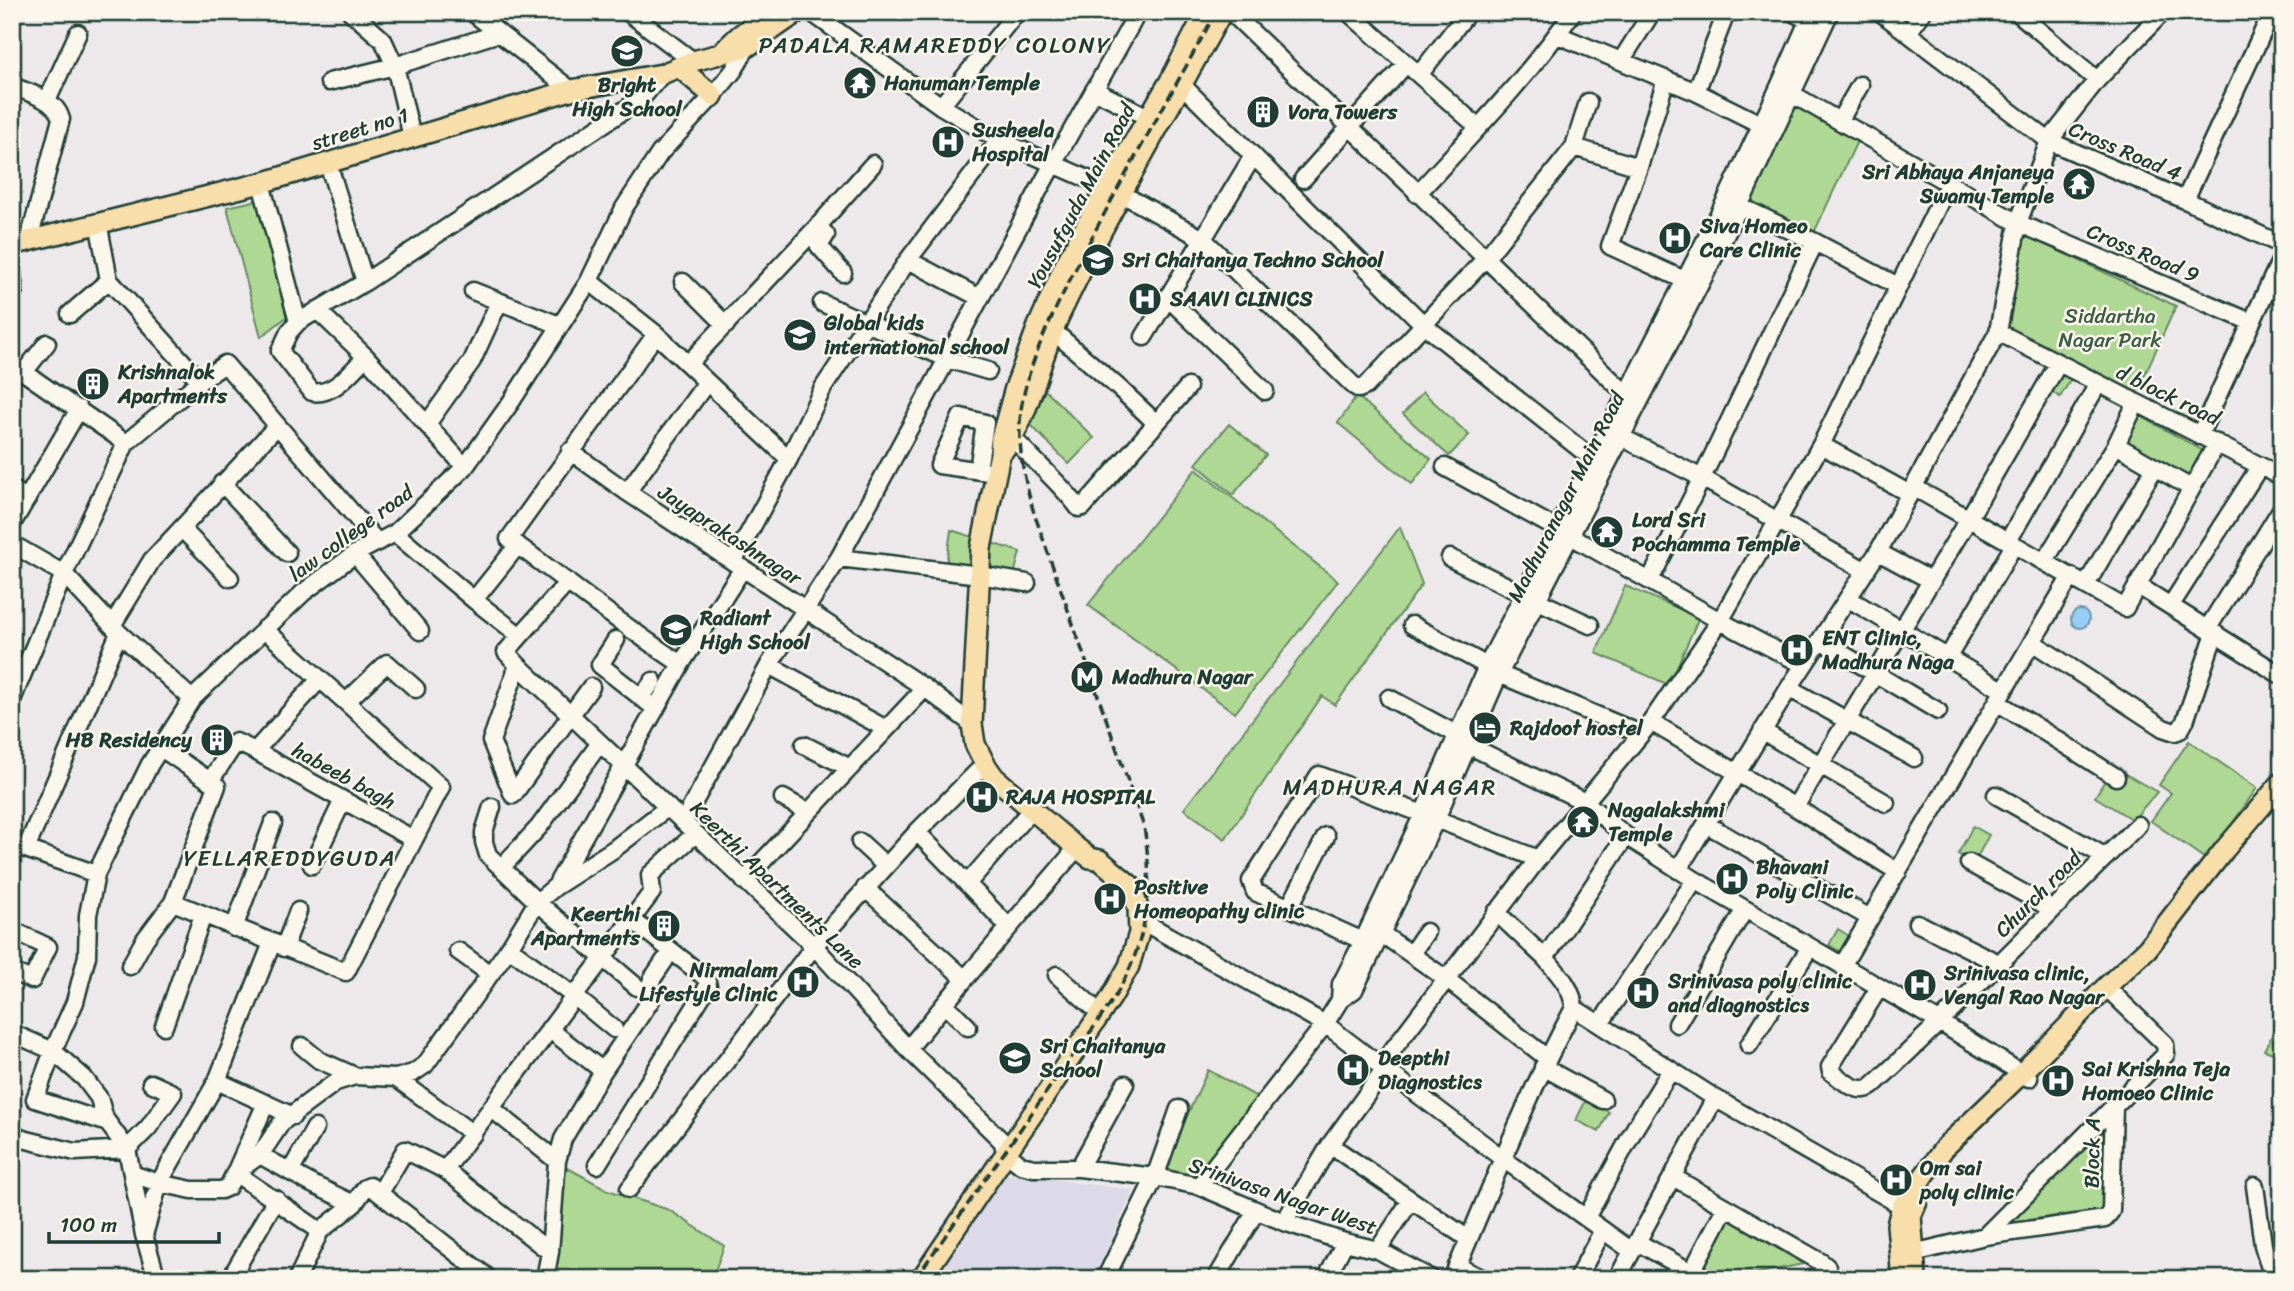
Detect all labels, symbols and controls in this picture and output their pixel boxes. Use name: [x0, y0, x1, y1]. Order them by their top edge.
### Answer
district label: PADALA RAMAREDDY COLONY: [759, 25, 1111, 66]
school or university icon: Bright High School: [608, 32, 646, 70]
temple icon: Hanuman Temple: [841, 64, 879, 102]
place label: Hanuman Temple: [883, 64, 1040, 102]
place label: Bright High School: [571, 66, 683, 128]
building icon: Vora Towers: [1244, 93, 1282, 131]
place label: Vora Towers: [1288, 93, 1399, 131]
street label: Yousufguda Main Road: [1016, 95, 1147, 296]
street label: street no 1: [306, 96, 413, 162]
street label: Cross Road 4: [2062, 110, 2188, 192]
place label: Susheela Hospital: [971, 111, 1055, 173]
hospital icon: Susheela Hospital: [929, 123, 967, 161]
place label: Sri Abhaya Anjaneya Swamy Temple: [1861, 153, 2055, 215]
temple icon: Sri Abhaya Anjaneya Swamy Temple: [2060, 165, 2098, 203]
place label: Siva Homeo Care Clinic: [1699, 207, 1808, 269]
street label: Cross Road 9: [2081, 212, 2206, 294]
hospital icon: Siva Homeo Care Clinic: [1656, 219, 1694, 257]
school or university icon: Sri Chaitanya Techno School: [1079, 241, 1117, 279]
place label: Sri Chaitanya Techno School: [1121, 241, 1384, 279]
hospital icon: SAAVI CLINICS: [1126, 280, 1164, 318]
place label: SAAVI CLINICS: [1169, 280, 1313, 318]
park label: Siddartha Nagar Park: [2059, 297, 2162, 359]
place label: Global kids international school: [823, 304, 1010, 366]
school or university icon: Global kids international school: [781, 316, 819, 354]
place label: Krishnalok Apartments: [117, 353, 228, 415]
street label: d block road: [2109, 353, 2229, 438]
building icon: Krishnalok Apartments: [74, 365, 112, 403]
street label: Madhuranagar Main Road: [1496, 383, 1637, 609]
street label: law college road: [280, 473, 423, 592]
street label: Jayaprakashnagar: [649, 473, 811, 597]
place label: Lord Sri Pochamma Temple: [1632, 501, 1800, 563]
temple icon: Lord Sri Pochamma Temple: [1588, 513, 1626, 551]
place label: Radiant High School: [699, 599, 811, 661]
school or university icon: Radiant High School: [657, 611, 695, 649]
place label: ENT Clinic, Madhura Naga: [1821, 619, 1955, 681]
hospital icon: ENT Clinic, Madhura Naga: [1778, 631, 1816, 669]
metro station icon: Madhura Nagar: [1068, 658, 1106, 696]
place label: Madhura Nagar: [1111, 658, 1255, 696]
hotel icon: Rajdoot hostel: [1466, 709, 1504, 747]
place label: Rajdoot hostel: [1509, 709, 1644, 747]
place label: HB Residency: [64, 721, 193, 759]
building icon: HB Residency: [198, 721, 236, 759]
street label: habeeb bagh: [284, 731, 403, 820]
district label: MADHURA NAGAR: [1283, 767, 1497, 808]
hospital icon: RAJA HOSPITAL: [963, 778, 1001, 816]
place label: RAJA HOSPITAL: [1005, 778, 1156, 816]
street label: Keerthi Apartments Lane: [681, 791, 873, 979]
place label: Nagalakshmi Temple: [1607, 791, 1726, 853]
temple icon: Nagalakshmi Temple: [1564, 803, 1602, 841]
district label: YELLAREDDYGUDA: [184, 838, 396, 879]
street label: Church road: [1985, 840, 2092, 947]
place label: Bhavani Poly Clinic: [1756, 848, 1855, 910]
hospital icon: Bhavani Poly Clinic: [1713, 860, 1751, 898]
place label: Positive Homeopathy clinic: [1133, 868, 1305, 930]
hospital icon: Positive Homeopathy clinic: [1091, 880, 1129, 918]
place label: Keerthi Apartments: [530, 895, 641, 957]
building icon: Keerthi Apartments: [645, 907, 683, 945]
place label: Nirmalam Lifestyle Clinic: [639, 951, 779, 1013]
place label: Srinivasa clinic, Vengal Rao Nagar: [1943, 954, 2106, 1016]
place label: Srinivasa poly clinic and diagnostics: [1667, 962, 1853, 1024]
hospital icon: Nirmalam Lifestyle Clinic: [784, 963, 822, 1001]
hospital icon: Srinivasa clinic, Vengal Rao Nagar: [1901, 966, 1939, 1004]
hospital icon: Srinivasa poly clinic and diagnostics: [1624, 974, 1662, 1012]
place label: Sri Chaitanya School: [1039, 1027, 1167, 1089]
school or university icon: Sri Chaitanya School: [996, 1039, 1034, 1077]
place label: Deepthi Diagnostics: [1378, 1039, 1482, 1101]
place label: Sai Krishna Teja Homoeo Clinic: [2081, 1050, 2231, 1112]
hospital icon: Deepthi Diagnostics: [1334, 1051, 1372, 1089]
hospital icon: Sai Krishna Teja Homoeo Clinic: [2039, 1062, 2077, 1100]
street label: Block A: [2072, 1117, 2112, 1189]
street label: Srinivasa Nagar West: [1184, 1146, 1382, 1246]
place label: Om sai poly clinic: [1918, 1149, 2014, 1211]
hospital icon: Om sai poly clinic: [1877, 1161, 1915, 1199]
scale bar: [49, 1200, 219, 1244]
text: 100 m: [60, 1206, 117, 1244]

